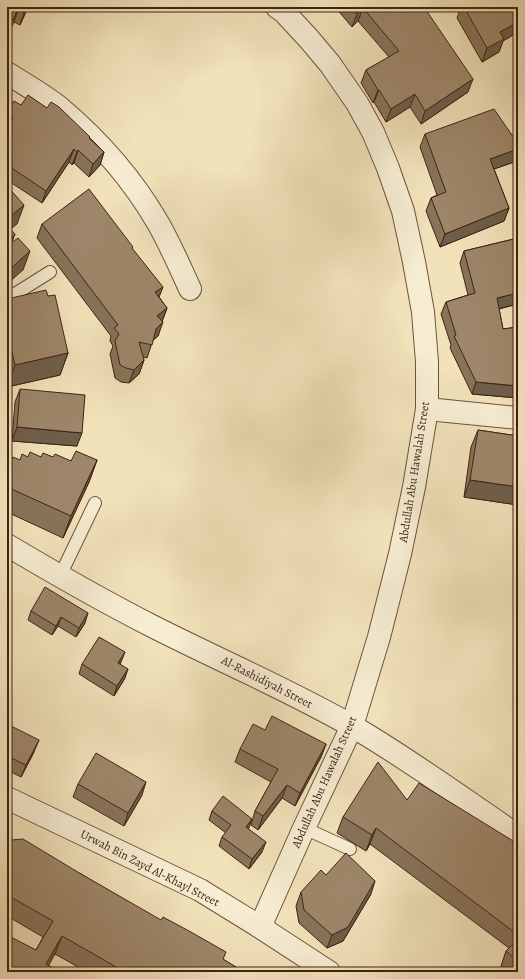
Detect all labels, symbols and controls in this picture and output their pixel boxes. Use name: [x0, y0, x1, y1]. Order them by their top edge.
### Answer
street label: Abdullah Abu Hawalah Street: [395, 400, 433, 545]
street label: Al-Rashidiyah Street: [218, 652, 315, 712]
street label: Abdullah Abu Hawalah Street: [287, 714, 360, 851]
street label: Urwah Bin Zayd Al-Khayl Street: [78, 826, 222, 910]

